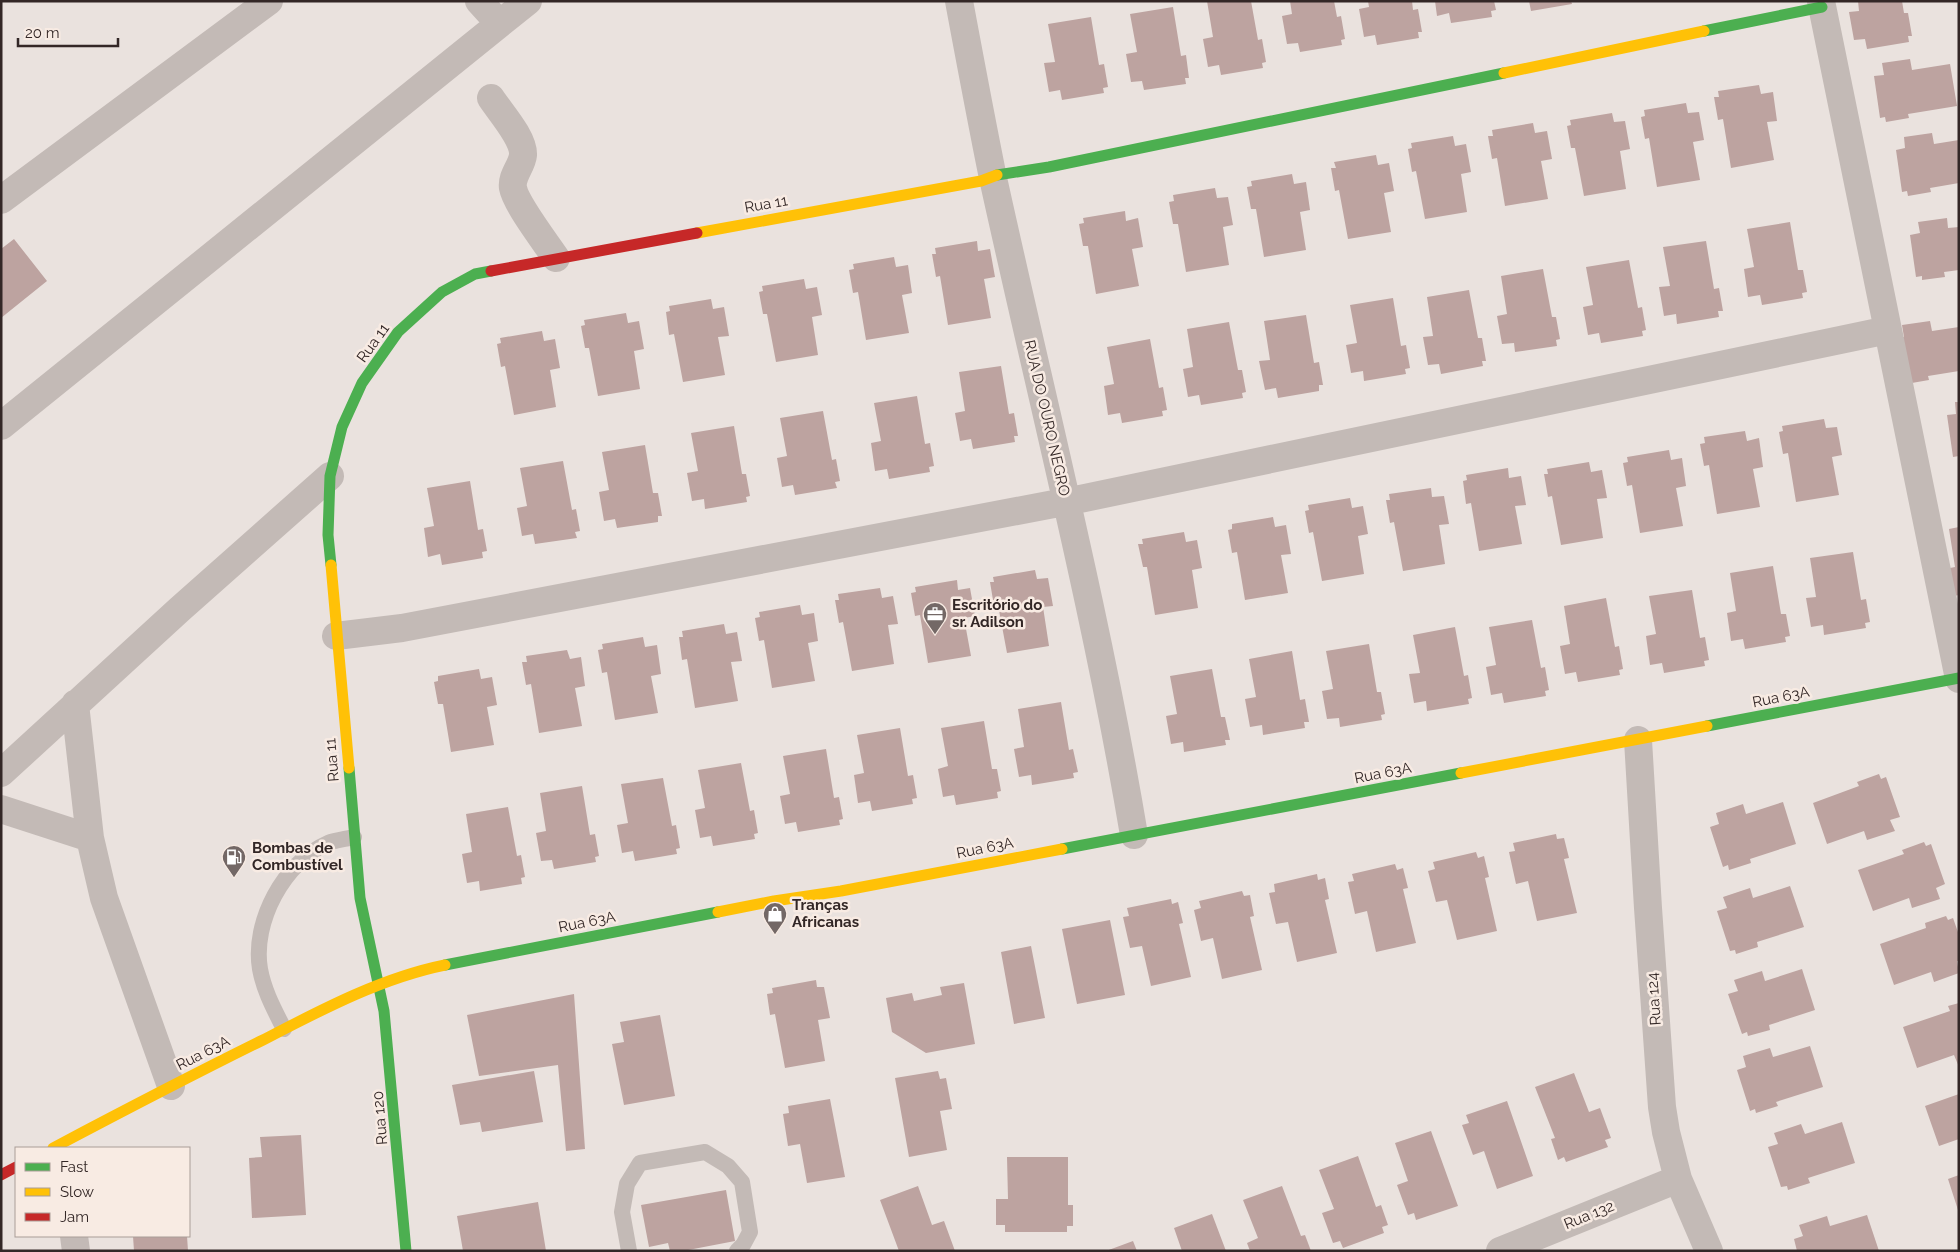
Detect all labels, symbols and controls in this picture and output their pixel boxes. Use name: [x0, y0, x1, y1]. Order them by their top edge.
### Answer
scale bar: [18, 15, 118, 47]
text: 20 m: [25, 24, 60, 42]
street label: Rua 11: [743, 191, 790, 217]
street label: Rua 11: [353, 320, 393, 366]
street label: RUA DO OURO NEGRO: [1020, 338, 1074, 498]
place label: Escritório do sr. Adilson: [952, 596, 1042, 631]
office icon: Escritório do sr. Adilson: [922, 601, 948, 635]
street label: Rua 63A: [1751, 683, 1811, 711]
street label: Rua 11: [321, 737, 343, 782]
street label: Rua 63A: [1353, 759, 1413, 787]
street label: Rua 63A: [955, 834, 1015, 862]
place label: Bombas de Combustível: [252, 839, 343, 874]
fuel station icon: Bombas de Combustível: [221, 844, 247, 878]
place label: Tranças Africanas: [792, 896, 859, 931]
shop icon: Tranças Africanas: [762, 901, 788, 935]
street label: Rua 63A: [557, 908, 617, 936]
street label: Rua 124: [1643, 972, 1665, 1026]
street label: Rua 63A: [173, 1032, 233, 1074]
street label: Rua 120: [369, 1090, 391, 1146]
legend: [15, 1147, 190, 1237]
text: Fast: [60, 1158, 88, 1176]
text: Slow: [60, 1183, 94, 1201]
street label: Rua 132: [1561, 1197, 1617, 1233]
text: Jam: [60, 1208, 89, 1226]

